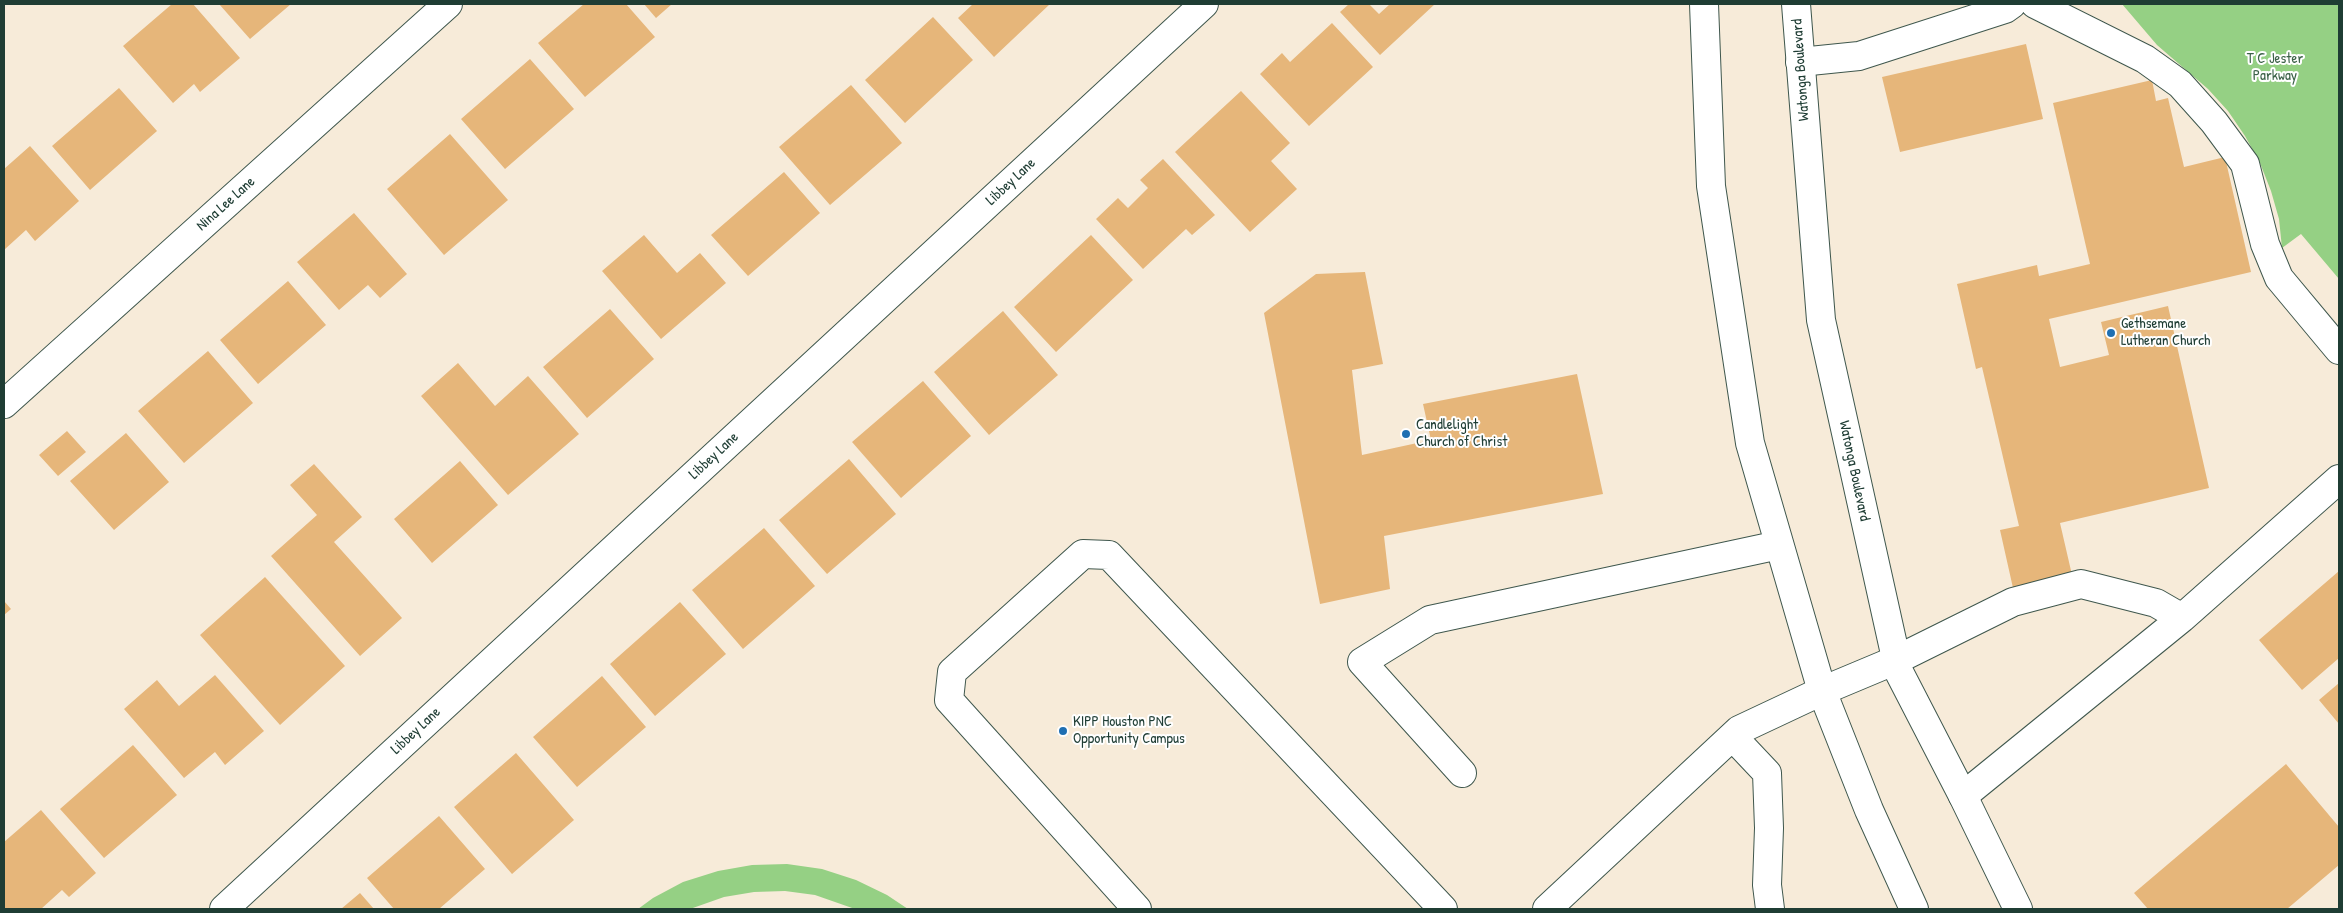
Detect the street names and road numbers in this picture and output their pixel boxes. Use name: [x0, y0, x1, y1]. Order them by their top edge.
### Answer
street label: Watonga Boulevard: [1788, 18, 1814, 122]
street label: Libbey Lane: [982, 155, 1040, 209]
street label: Nina Lee Lane: [193, 173, 259, 235]
street label: Watonga Boulevard: [1835, 419, 1873, 523]
street label: Libbey Lane: [685, 429, 743, 483]
street label: Libbey Lane: [387, 704, 445, 758]

